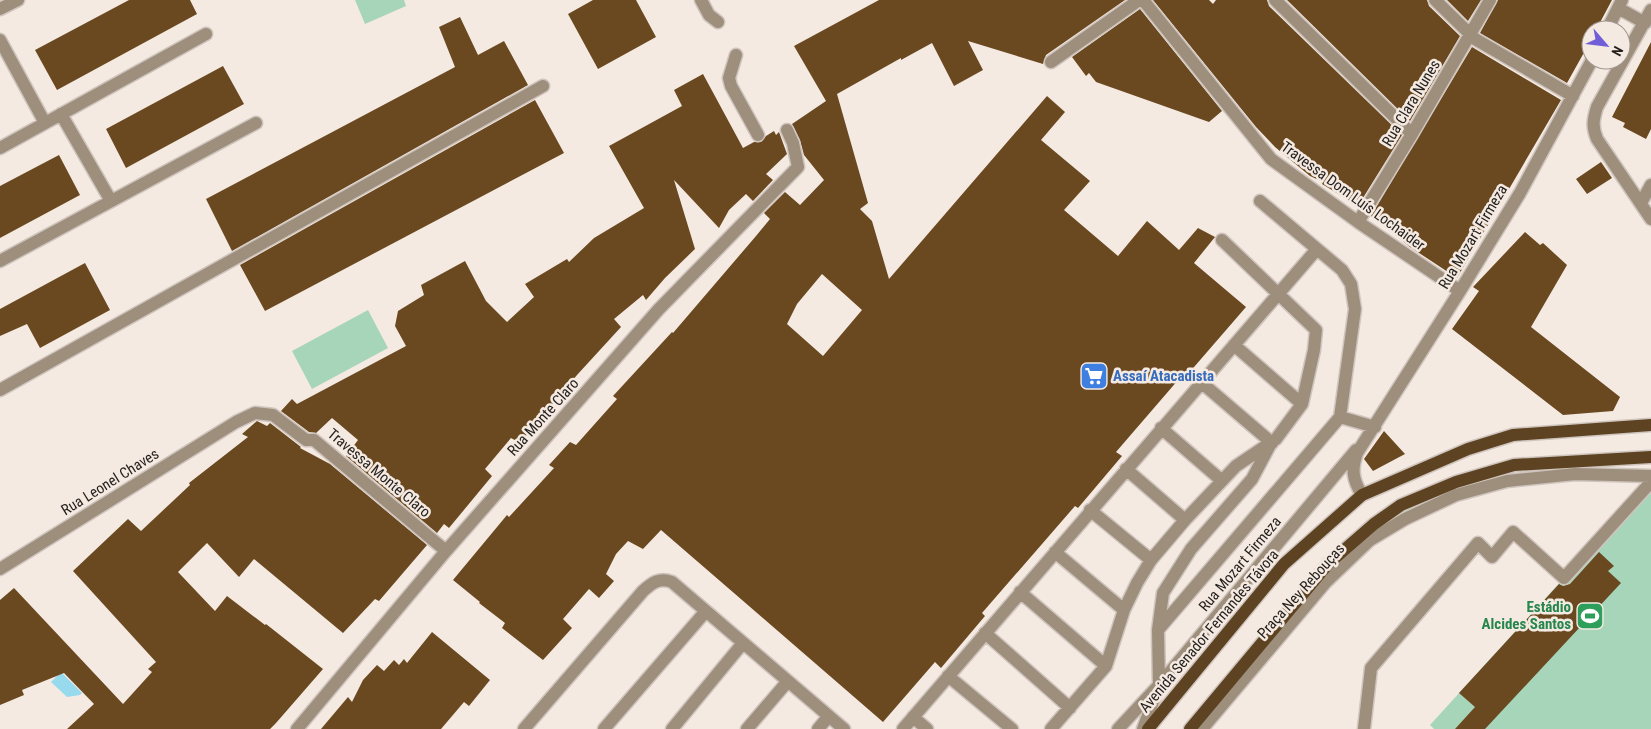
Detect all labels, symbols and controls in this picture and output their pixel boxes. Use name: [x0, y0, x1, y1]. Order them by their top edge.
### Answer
north arrow: [1581, 20, 1631, 70]
text: N: [1608, 44, 1627, 59]
street label: Rua Clara Nunes: [1378, 56, 1444, 149]
street label: Travessa Dom Luís Lochaider: [1278, 138, 1429, 255]
street label: Rua Mozart Firmeza: [1435, 182, 1511, 292]
supermarket icon: Assaí Atacadista: [1079, 361, 1109, 391]
place label: Assaí Atacadista: [1113, 367, 1214, 385]
street label: Rua Monte Claro: [504, 375, 582, 459]
street label: Travessa Monte Claro: [324, 425, 434, 521]
street label: Rua Leonel Chaves: [58, 445, 162, 519]
street label: Rua Mozart Firmeza: [1195, 513, 1285, 615]
street label: Praça Ney Rebouças: [1254, 540, 1348, 642]
street label: Avenida Senador Fernandes Távora: [1136, 546, 1282, 716]
place label: Estádio Alcides Santos: [1482, 598, 1571, 633]
sports icon: Estádio Alcides Santos: [1575, 601, 1605, 631]

